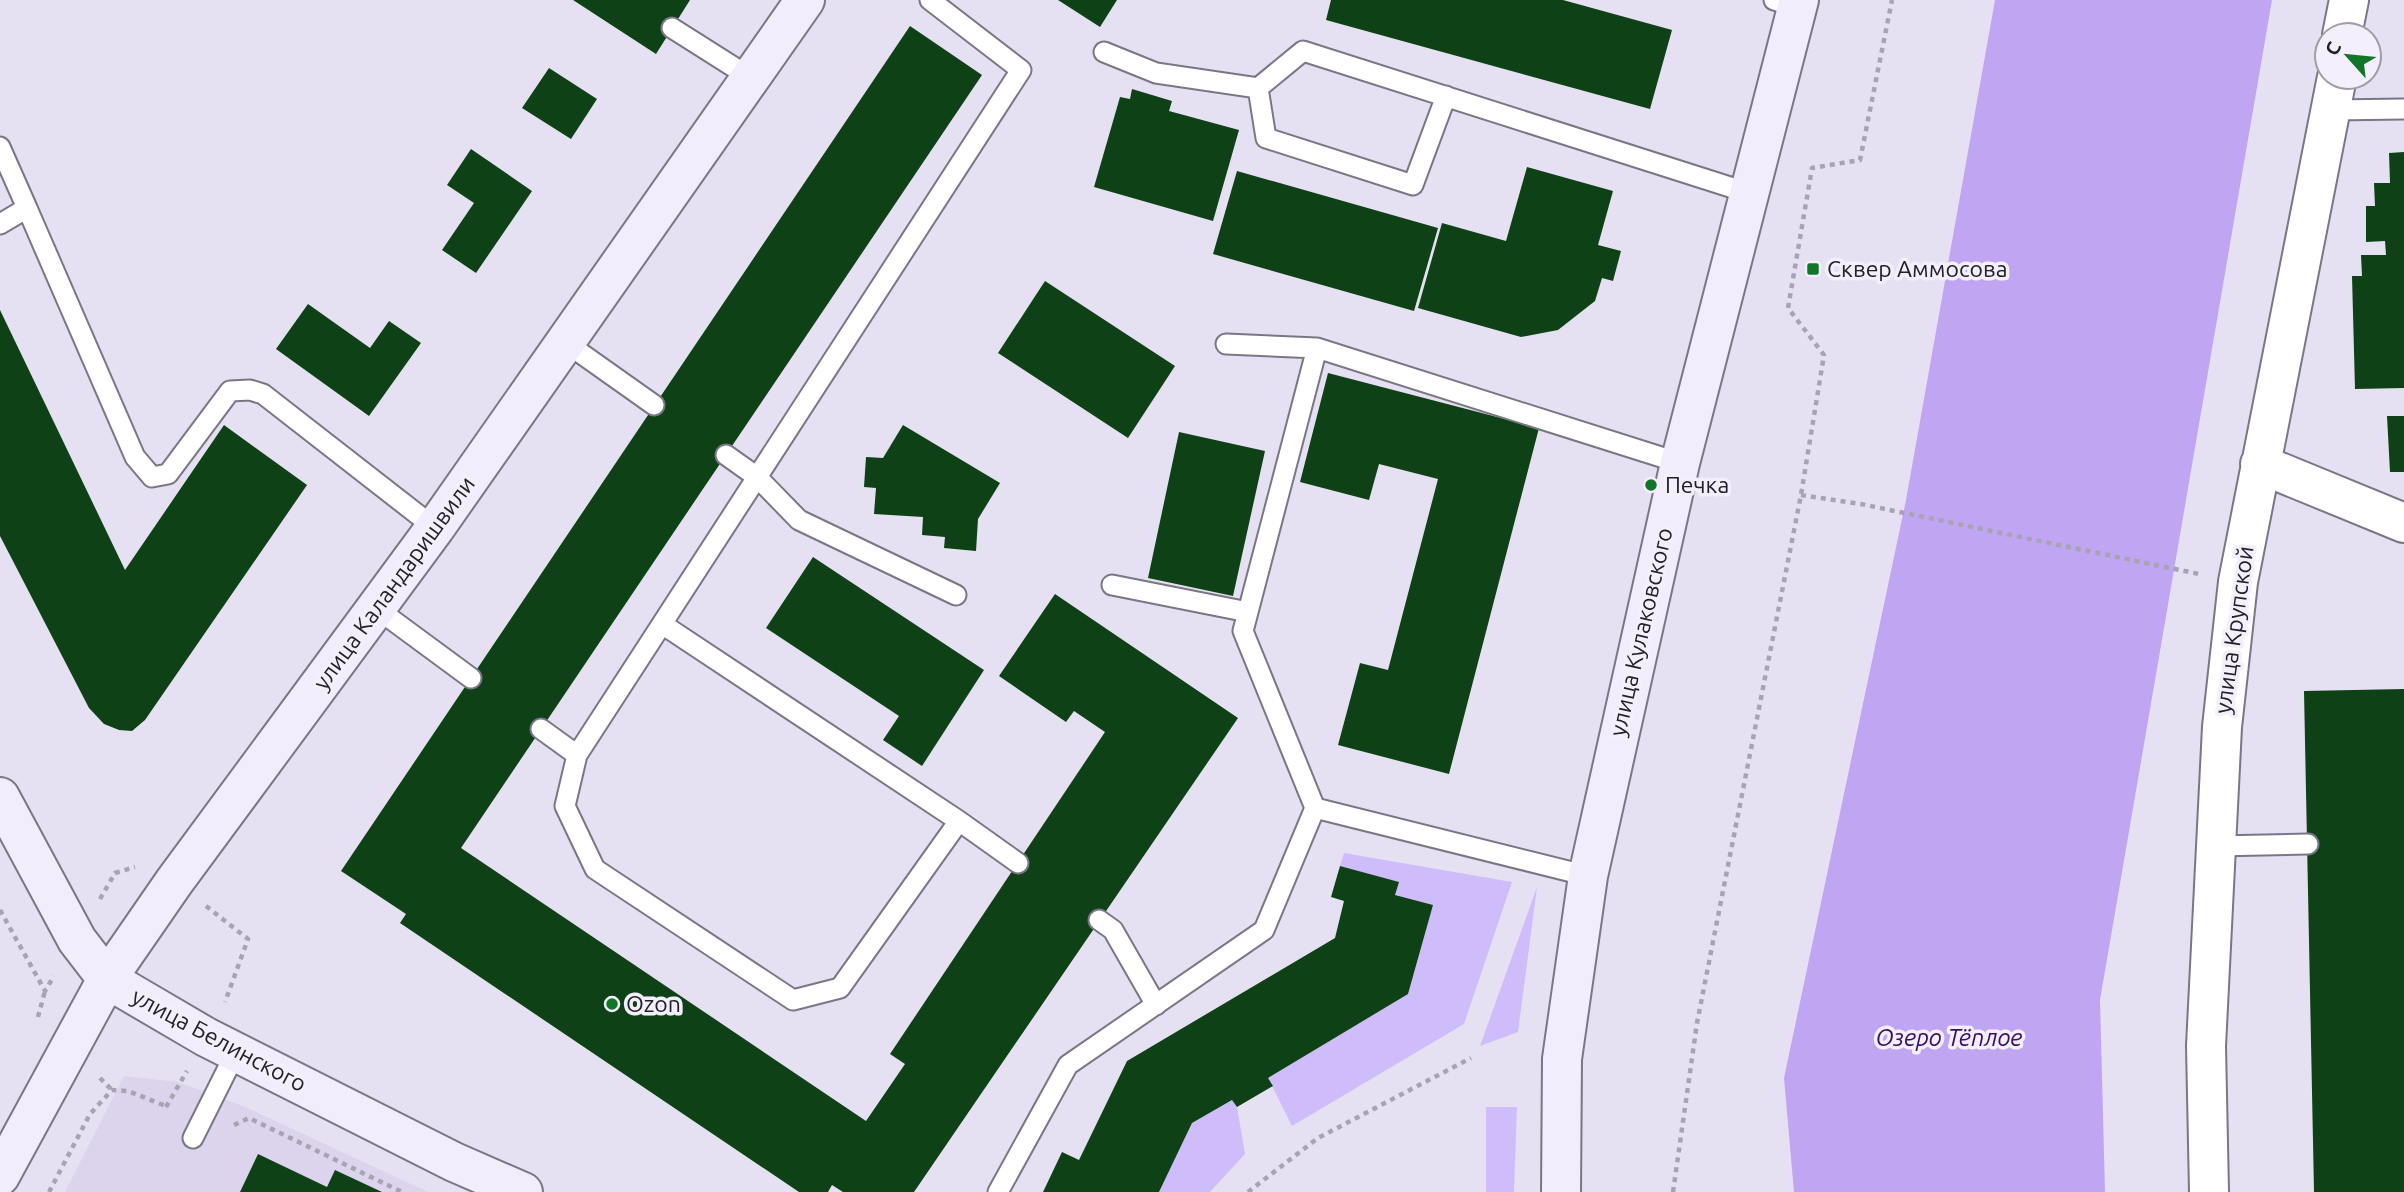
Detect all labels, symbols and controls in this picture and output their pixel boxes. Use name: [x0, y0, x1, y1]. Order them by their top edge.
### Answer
north arrow: [2313, 21, 2383, 91]
text: С: [2320, 38, 2345, 59]
place label: Сквер Аммосова: [1827, 256, 2008, 281]
marker: Сквер Аммосова: [1805, 261, 1821, 277]
street label: улица Каландаришвили: [308, 471, 479, 694]
place label: Печка: [1665, 472, 1729, 497]
marker: Печка: [1643, 477, 1659, 493]
street label: улица Кулаковского: [1604, 525, 1677, 739]
street label: улица Крупской: [2209, 544, 2258, 715]
street label: улица Белинского: [128, 983, 311, 1096]
place label: Ozon: [626, 991, 681, 1016]
marker: Ozon: [604, 996, 620, 1012]
water label: Озеро Тёплое: [1876, 1024, 2022, 1051]

